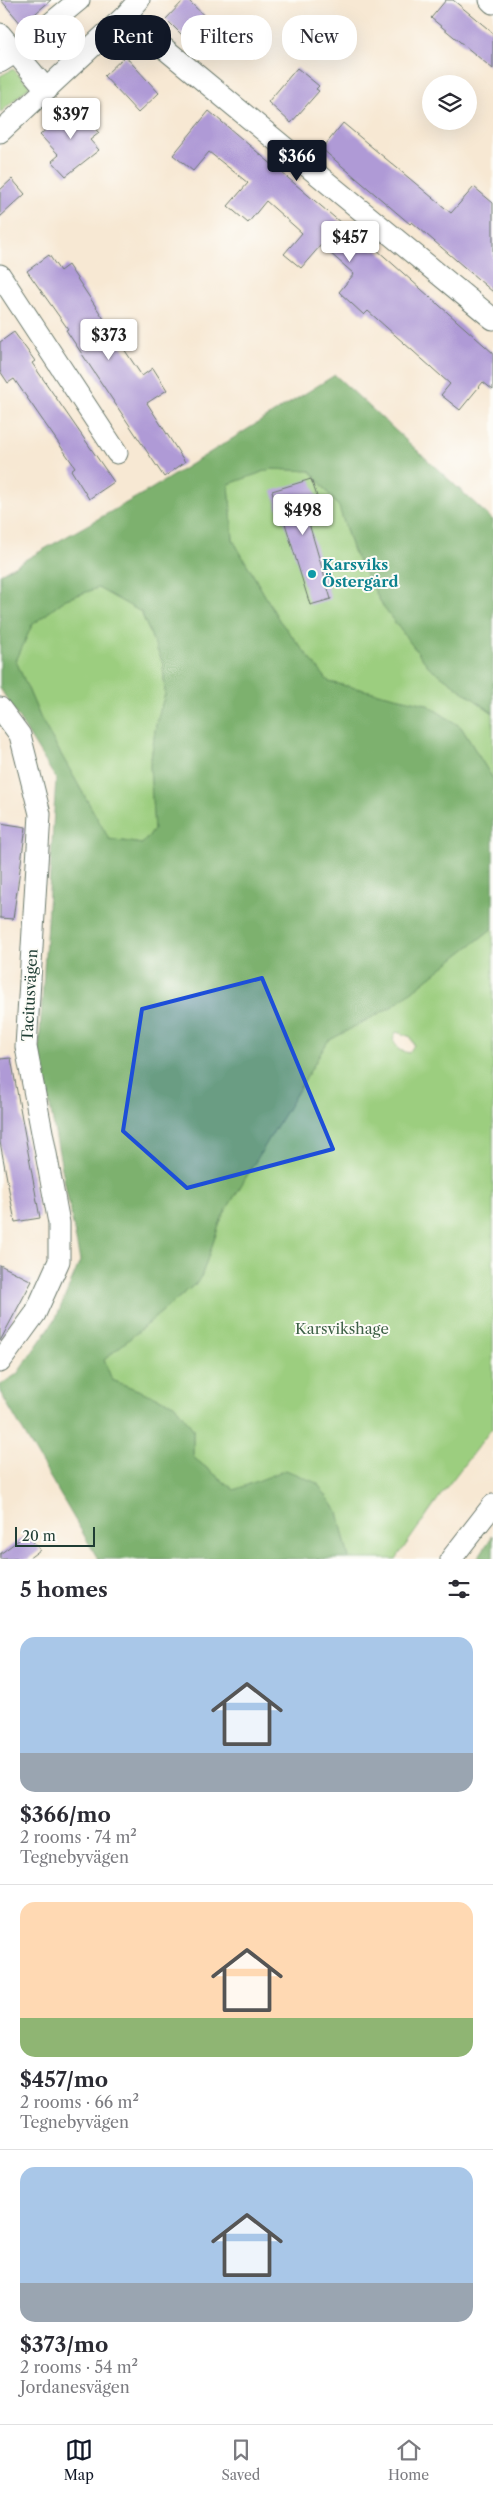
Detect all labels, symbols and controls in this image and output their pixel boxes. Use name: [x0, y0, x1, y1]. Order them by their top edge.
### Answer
chip: Buy: [15, 15, 85, 60]
chip: Rent: [95, 15, 171, 60]
chip: Filters: [181, 15, 272, 60]
chip: New: [282, 15, 357, 60]
map controls: [422, 75, 477, 130]
button: layers: [422, 75, 477, 130]
pin: $397: [41, 98, 101, 140]
text: $397: [53, 104, 89, 124]
pin: $366: [267, 140, 327, 182]
text: $366: [278, 146, 316, 166]
pin: $457: [320, 220, 380, 263]
text: $457: [332, 227, 368, 247]
pin: $373: [79, 318, 139, 361]
text: $373: [91, 325, 127, 345]
pin: $498: [273, 494, 333, 536]
text: $498: [284, 500, 322, 520]
place label: Karsviks Östergård: [322, 555, 398, 591]
marker: Karsviks Östergård: [306, 568, 318, 580]
street label: Tacitusvägen: [18, 948, 41, 1042]
park label: Karsvikshage: [295, 1319, 389, 1338]
scale bar: [15, 1524, 95, 1547]
text: 20 m: [22, 1527, 56, 1545]
icon: filters: [445, 1575, 473, 1603]
text: 5 homes: [20, 1577, 108, 1602]
icon: home: [202, 1669, 292, 1759]
text: $366/mo: [20, 1802, 111, 1827]
text: 2 rooms · 74 m²: [20, 1827, 137, 1847]
text: Tegnebyvägen: [20, 1847, 129, 1867]
icon: home: [202, 1935, 292, 2025]
text: $457/mo: [20, 2067, 108, 2092]
text: 2 rooms · 66 m²: [20, 2092, 139, 2112]
text: Tegnebyvägen: [20, 2112, 129, 2132]
icon: home: [202, 2200, 292, 2290]
text: $373/mo: [20, 2332, 108, 2357]
text: 2 rooms · 54 m²: [20, 2357, 138, 2377]
text: Jordanesvägen: [20, 2377, 130, 2397]
tab: Map: [64, 2436, 94, 2484]
tab: Saved: [222, 2436, 260, 2484]
tab: Home: [388, 2436, 429, 2484]

